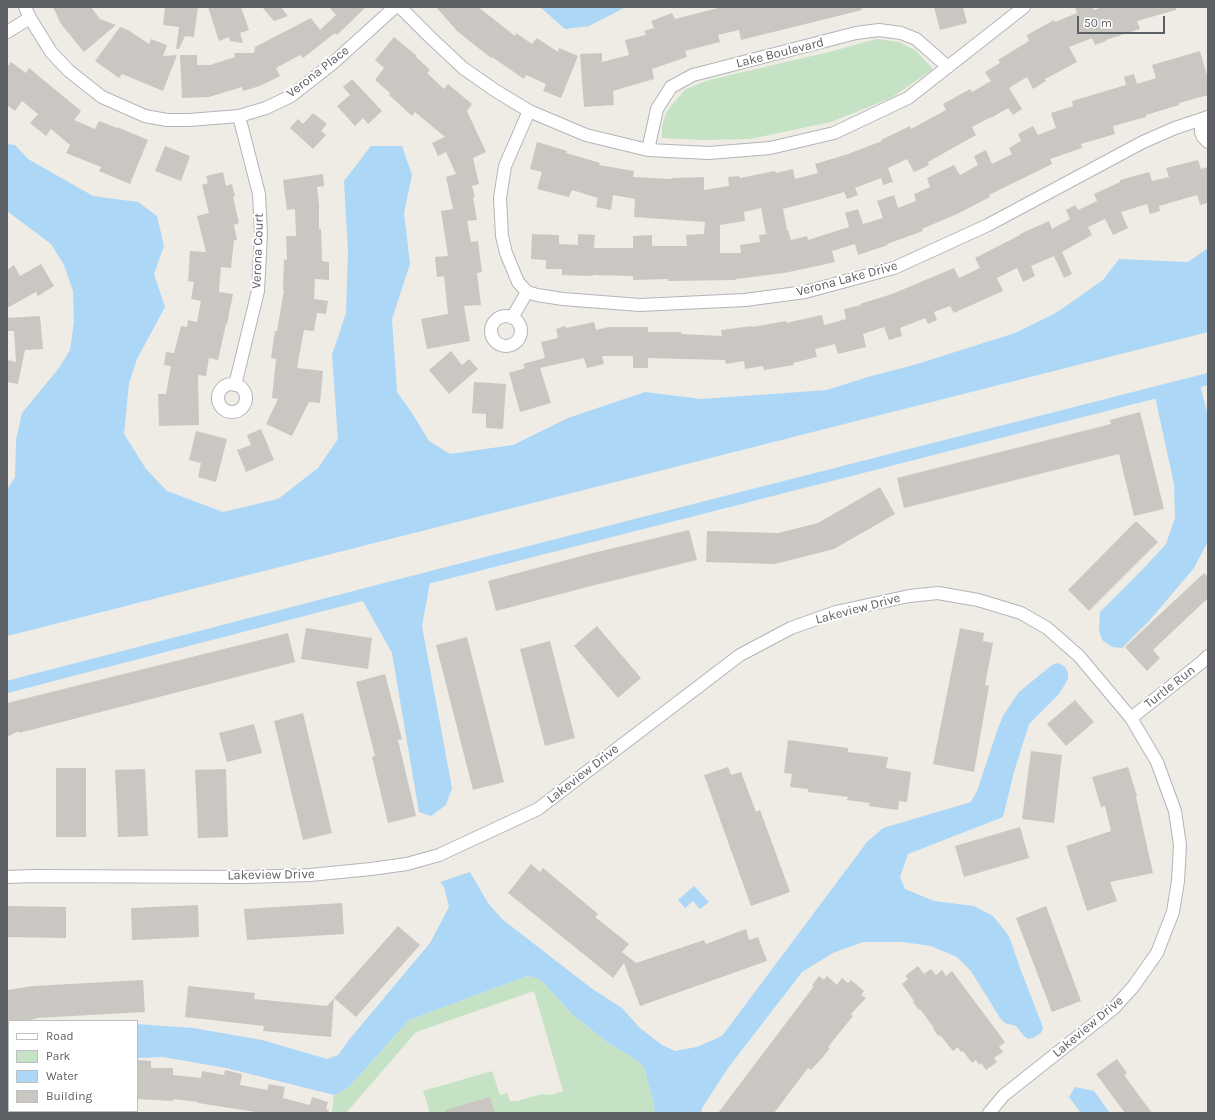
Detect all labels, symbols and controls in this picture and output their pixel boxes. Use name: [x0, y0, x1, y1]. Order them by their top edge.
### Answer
scale bar: [1079, 8, 1167, 34]
text: 50 m: [1084, 16, 1112, 30]
street label: Lake Boulevard: [735, 35, 825, 71]
street label: Verona Place: [284, 43, 352, 101]
street label: Verona Court: [249, 213, 267, 289]
street label: Verona Lake Drive: [795, 258, 899, 300]
street label: Lakeview Drive: [814, 590, 902, 628]
street label: Turtle Run: [1141, 662, 1199, 712]
street label: Lakeview Drive: [544, 741, 622, 807]
street label: Lakeview Drive: [227, 866, 315, 884]
street label: Lakeview Drive: [1050, 993, 1126, 1061]
legend: [8, 1020, 138, 1112]
text: Road: [46, 1029, 74, 1043]
text: Park: [46, 1049, 70, 1063]
text: Water: [46, 1069, 78, 1083]
text: Building: [46, 1089, 92, 1103]

